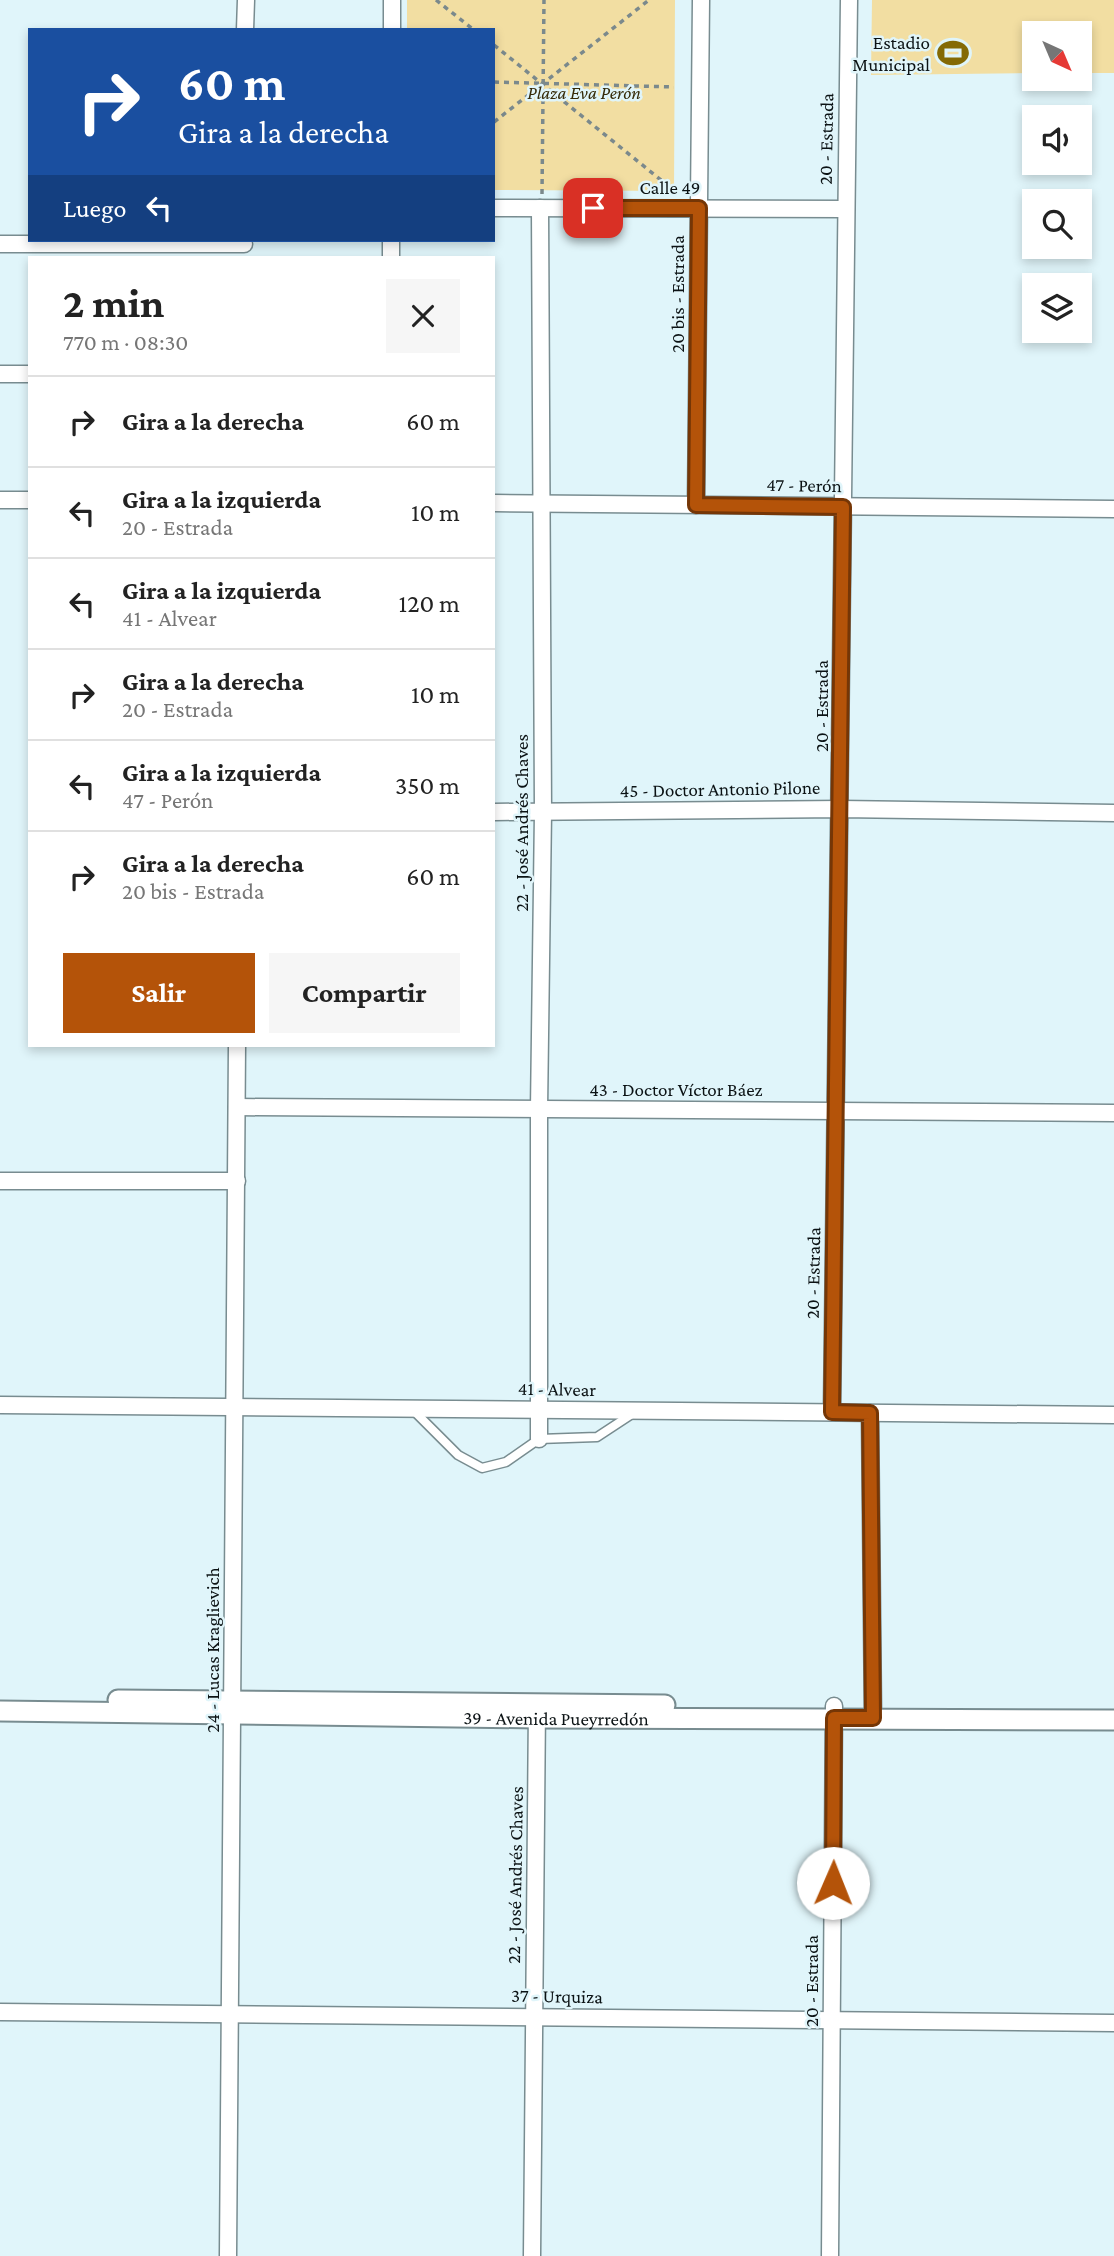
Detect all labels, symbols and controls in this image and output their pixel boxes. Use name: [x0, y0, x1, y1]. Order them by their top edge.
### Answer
north arrow: [1022, 21, 1092, 91]
map controls: [1022, 21, 1092, 343]
place label: Estadio Municipal: [852, 32, 930, 75]
sports icon: Estadio Municipal: [936, 36, 970, 70]
icon: right: [63, 56, 154, 147]
text: 60 m: [178, 56, 285, 111]
park label: Plaza Eva Perón: [527, 82, 641, 103]
street label: 20 - Estrada: [815, 93, 837, 185]
button: sound: [1022, 105, 1092, 175]
text: Gira a la derecha: [178, 114, 389, 150]
street label: Calle 49: [640, 177, 700, 198]
pin: [563, 178, 623, 238]
icon: left: [140, 189, 178, 227]
icon: arrive: [574, 189, 612, 227]
button: search: [1022, 189, 1092, 259]
text: Luego: [63, 194, 126, 223]
street label: 20 bis - Estrada: [667, 235, 688, 353]
button: layers: [1022, 273, 1092, 343]
text: 2 min: [63, 279, 164, 326]
button: close: [386, 279, 460, 353]
text: 770 m · 08:30: [63, 329, 188, 355]
icon: right: [63, 403, 101, 441]
text: Gira a la derecha: [122, 407, 304, 436]
text: 60 m: [406, 407, 460, 436]
street label: 47 - Perón: [766, 474, 842, 496]
text: Gira a la izquierda: [122, 485, 321, 514]
icon: left: [63, 494, 101, 532]
text: 10 m: [411, 498, 460, 527]
text: 20 - Estrada: [122, 514, 233, 540]
text: Gira a la izquierda: [122, 576, 321, 605]
icon: left: [63, 585, 101, 623]
text: 120 m: [399, 589, 460, 618]
text: 41 - Alvear: [122, 605, 217, 631]
street label: 20 - Estrada: [811, 660, 832, 752]
text: Gira a la derecha: [122, 667, 304, 696]
icon: right: [63, 676, 101, 714]
text: 10 m: [411, 680, 460, 709]
text: 20 - Estrada: [122, 696, 233, 722]
street label: 22 - José Andrés Chaves: [511, 734, 532, 912]
text: Gira a la izquierda: [122, 758, 321, 787]
icon: left: [63, 767, 101, 805]
text: 350 m: [395, 771, 460, 800]
street label: 45 - Doctor Antonio Pilone: [619, 777, 821, 801]
text: 47 - Perón: [122, 787, 213, 813]
text: Gira a la derecha: [122, 849, 304, 878]
icon: right: [63, 858, 101, 896]
text: 60 m: [406, 862, 460, 891]
text: 20 bis - Estrada: [122, 878, 264, 904]
button: Salir: [63, 953, 255, 1033]
button: Compartir: [269, 953, 460, 1033]
street label: 43 - Doctor Víctor Báez: [589, 1079, 763, 1100]
street label: 20 - Estrada: [802, 1227, 824, 1319]
street label: 41 - Alvear: [518, 1378, 597, 1400]
street label: 24 - Lucas Kraglievich: [202, 1567, 223, 1733]
street label: 39 - Avenida Pueyrredón: [463, 1707, 649, 1729]
street label: 22 - José Andrés Chaves: [503, 1786, 527, 1964]
position arrow: [796, 1846, 870, 1920]
street label: 20 - Estrada: [801, 1935, 822, 2027]
street label: 37 - Urquiza: [511, 1985, 603, 2007]

